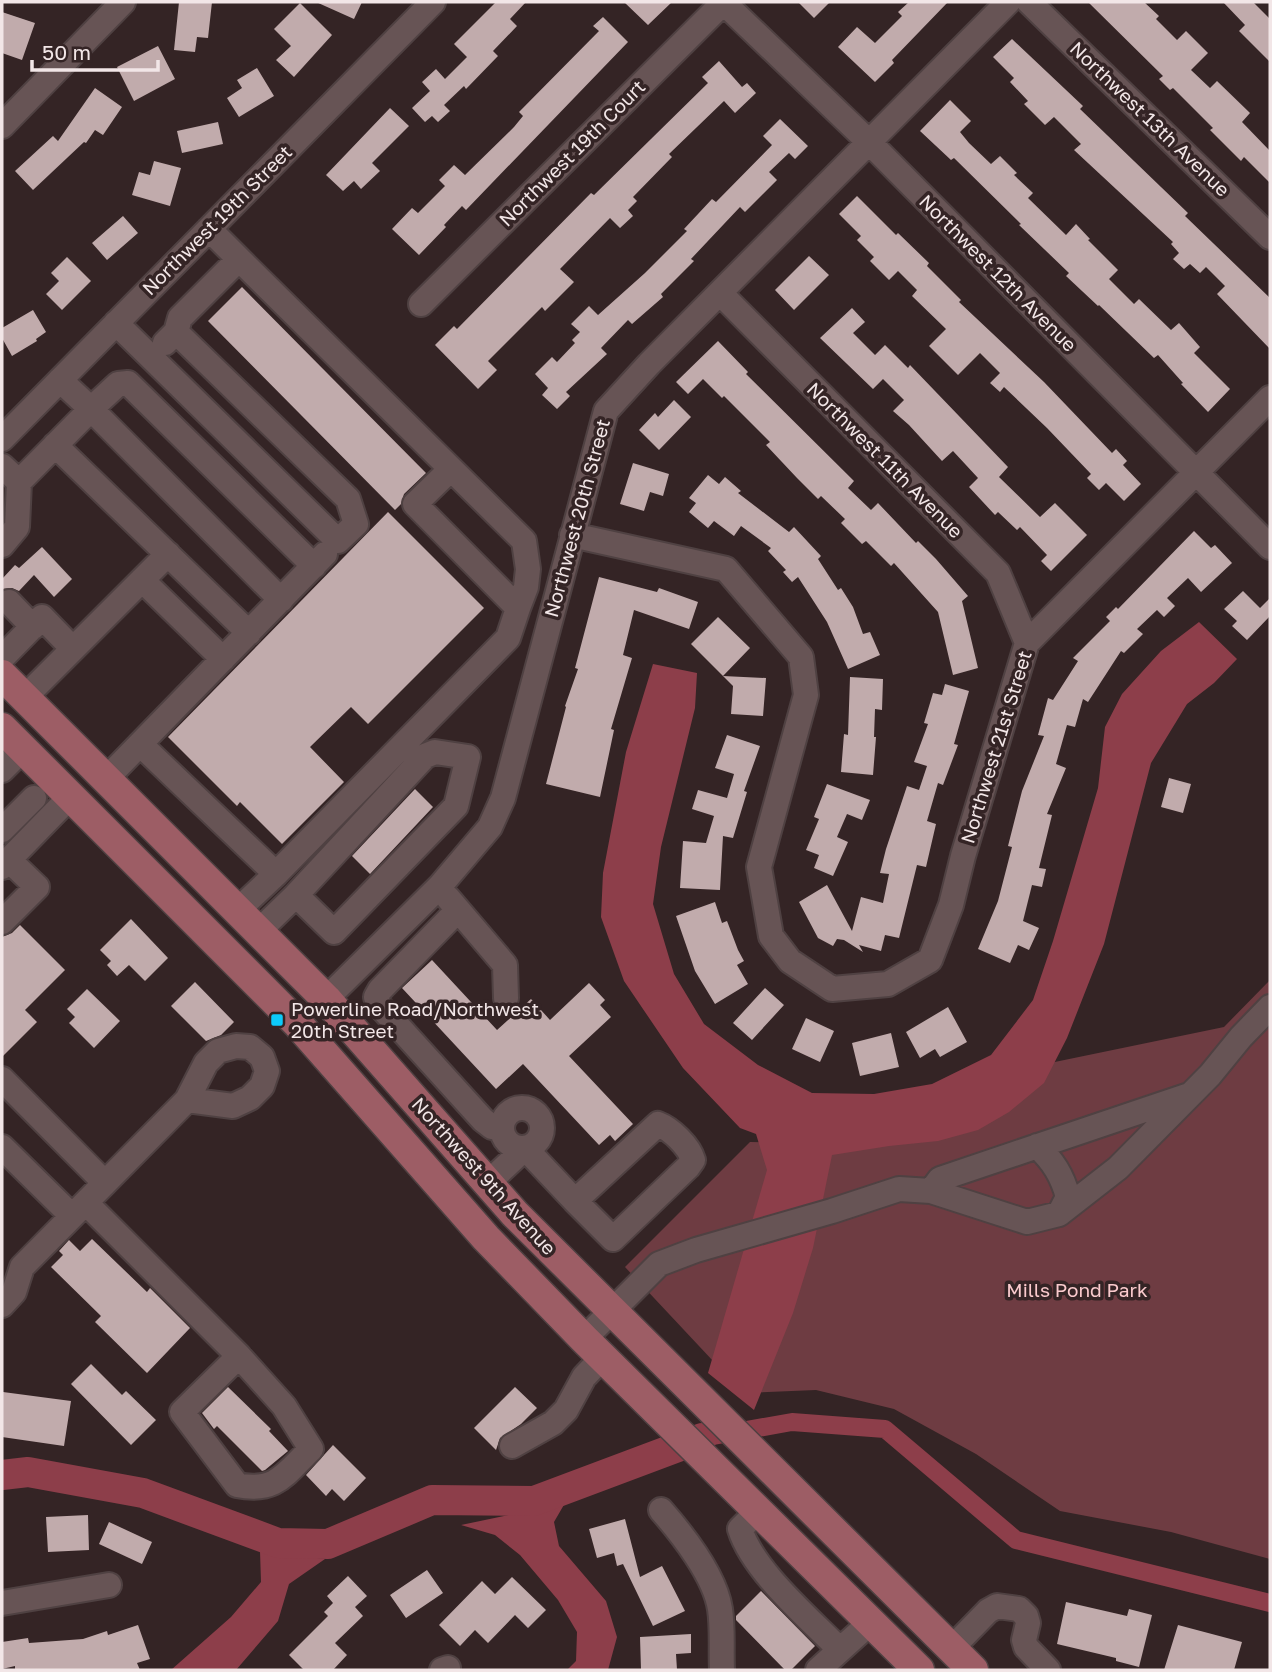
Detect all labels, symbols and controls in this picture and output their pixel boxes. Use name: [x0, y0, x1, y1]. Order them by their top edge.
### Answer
scale bar: [32, 28, 158, 72]
street label: Northwest 13th Avenue: [1066, 36, 1235, 201]
text: 50 m: [42, 39, 91, 65]
street label: Northwest 19th Court: [494, 75, 650, 231]
street label: Northwest 19th Street: [137, 140, 296, 299]
street label: Northwest 12th Avenue: [915, 189, 1082, 356]
street label: Northwest 11th Avenue: [803, 377, 968, 542]
street label: Northwest 20th Street: [539, 416, 614, 620]
street label: Northwest 21st Street: [955, 648, 1036, 846]
place label: Powerline Road/Northwest 20th Street: [291, 997, 539, 1042]
marker: Powerline Road/Northwest 20th Street: [269, 1012, 285, 1028]
street label: Northwest 9th Avenue: [408, 1092, 561, 1259]
park label: Mills Pond Park: [1006, 1278, 1148, 1301]

